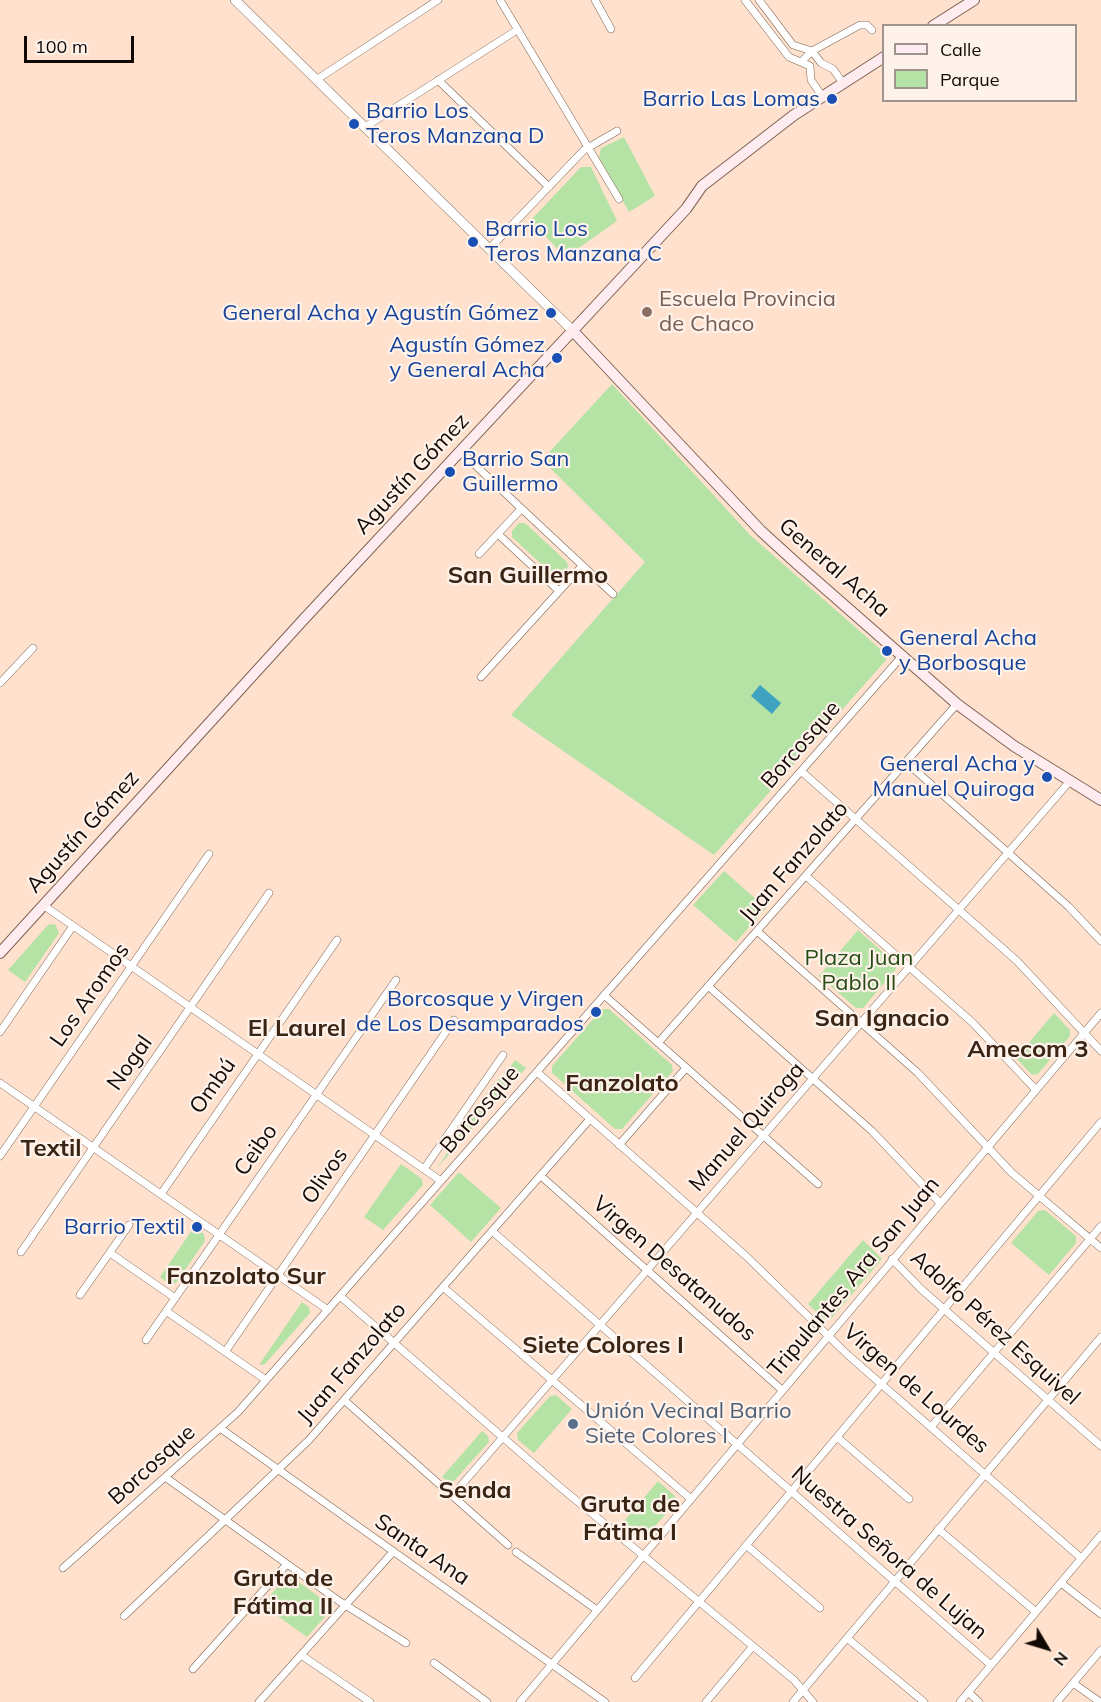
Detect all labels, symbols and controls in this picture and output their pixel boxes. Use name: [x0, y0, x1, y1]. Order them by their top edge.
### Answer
scale bar: [27, 24, 136, 62]
legend: [882, 24, 1077, 102]
text: 100 m: [35, 35, 88, 58]
text: Calle: [940, 38, 981, 61]
text: Parque: [940, 68, 999, 91]
place label: Barrio Las Lomas: [643, 86, 820, 112]
marker: Barrio Las Lomas: [825, 92, 839, 106]
place label: Barrio Los Teros Manzana D: [366, 98, 544, 150]
marker: Barrio Los Teros Manzana D: [347, 117, 361, 131]
place label: Barrio Los Teros Manzana C: [485, 216, 662, 268]
marker: Barrio Los Teros Manzana C: [466, 235, 480, 249]
place label: Escuela Provincia de Chaco: [659, 286, 836, 338]
place label: General Acha y Agustín Gómez: [222, 300, 539, 326]
marker: Escuela Provincia de Chaco: [640, 305, 654, 319]
marker: General Acha y Agustín Gómez: [544, 306, 558, 320]
place label: Agustín Gómez y General Acha: [389, 332, 545, 384]
marker: Agustín Gómez y General Acha: [550, 351, 564, 365]
street label: Agustín Gómez: [349, 408, 475, 540]
place label: Barrio San Guillermo: [462, 446, 569, 498]
marker: Barrio San Guillermo: [443, 465, 457, 479]
street label: General Acha: [773, 513, 895, 623]
district label: San Guillermo: [448, 562, 608, 590]
place label: General Acha y Borbosque: [899, 625, 1037, 676]
marker: General Acha y Borbosque: [880, 644, 894, 658]
street label: Borcosque: [756, 696, 846, 794]
place label: General Acha y Manuel Quiroga: [873, 751, 1035, 802]
street label: Agustín Gómez: [21, 765, 145, 899]
marker: General Acha y Manuel Quiroga: [1040, 770, 1054, 784]
street label: Juan Fanzolato: [734, 796, 854, 928]
street label: Los Aromos: [45, 938, 135, 1052]
park label: Plaza Juan Pablo II: [804, 945, 914, 996]
place label: Borcosque y Virgen de Los Desamparados: [356, 986, 584, 1038]
marker: Borcosque y Virgen de Los Desamparados: [589, 1005, 603, 1019]
district label: San Ignacio: [814, 1005, 950, 1033]
district label: El Laurel: [248, 1015, 346, 1043]
street label: Nogal: [102, 1031, 158, 1095]
district label: Amecom 3: [967, 1036, 1089, 1064]
street label: Ombú: [184, 1053, 242, 1119]
street label: Manuel Quiroga: [684, 1057, 810, 1197]
street label: Borcosque: [435, 1061, 525, 1159]
district label: Fanzolato: [565, 1070, 679, 1098]
street label: Ceibo: [229, 1119, 283, 1181]
district label: Textil: [21, 1135, 81, 1163]
street label: Olivos: [296, 1143, 354, 1209]
street label: Tripulantes Ara San Juan: [763, 1172, 945, 1382]
street label: Virgen Desatanudos: [587, 1191, 761, 1347]
place label: Barrio Textil: [64, 1214, 185, 1240]
marker: Barrio Textil: [190, 1220, 204, 1234]
street label: Adolfo Pérez Esquivel: [905, 1245, 1085, 1411]
district label: Fanzolato Sur: [166, 1263, 326, 1291]
street label: Juan Fanzolato: [292, 1297, 412, 1429]
street label: Virgen de Lourdes: [838, 1319, 994, 1459]
district label: Siete Colores I: [522, 1332, 684, 1360]
place label: Unión Vecinal Barrio Siete Colores I: [585, 1398, 792, 1450]
marker: Unión Vecinal Barrio Siete Colores I: [566, 1417, 580, 1431]
street label: Borcosque: [103, 1419, 201, 1511]
street label: Nuestra Señora de Lujan: [786, 1461, 992, 1645]
district label: Senda: [439, 1477, 511, 1505]
district label: Gruta de Fátima I: [580, 1491, 680, 1547]
street label: Santa Ana: [370, 1509, 474, 1591]
district label: Gruta de Fátima II: [233, 1565, 333, 1621]
north arrow: [1017, 1618, 1077, 1678]
text: N: [1050, 1648, 1073, 1670]

